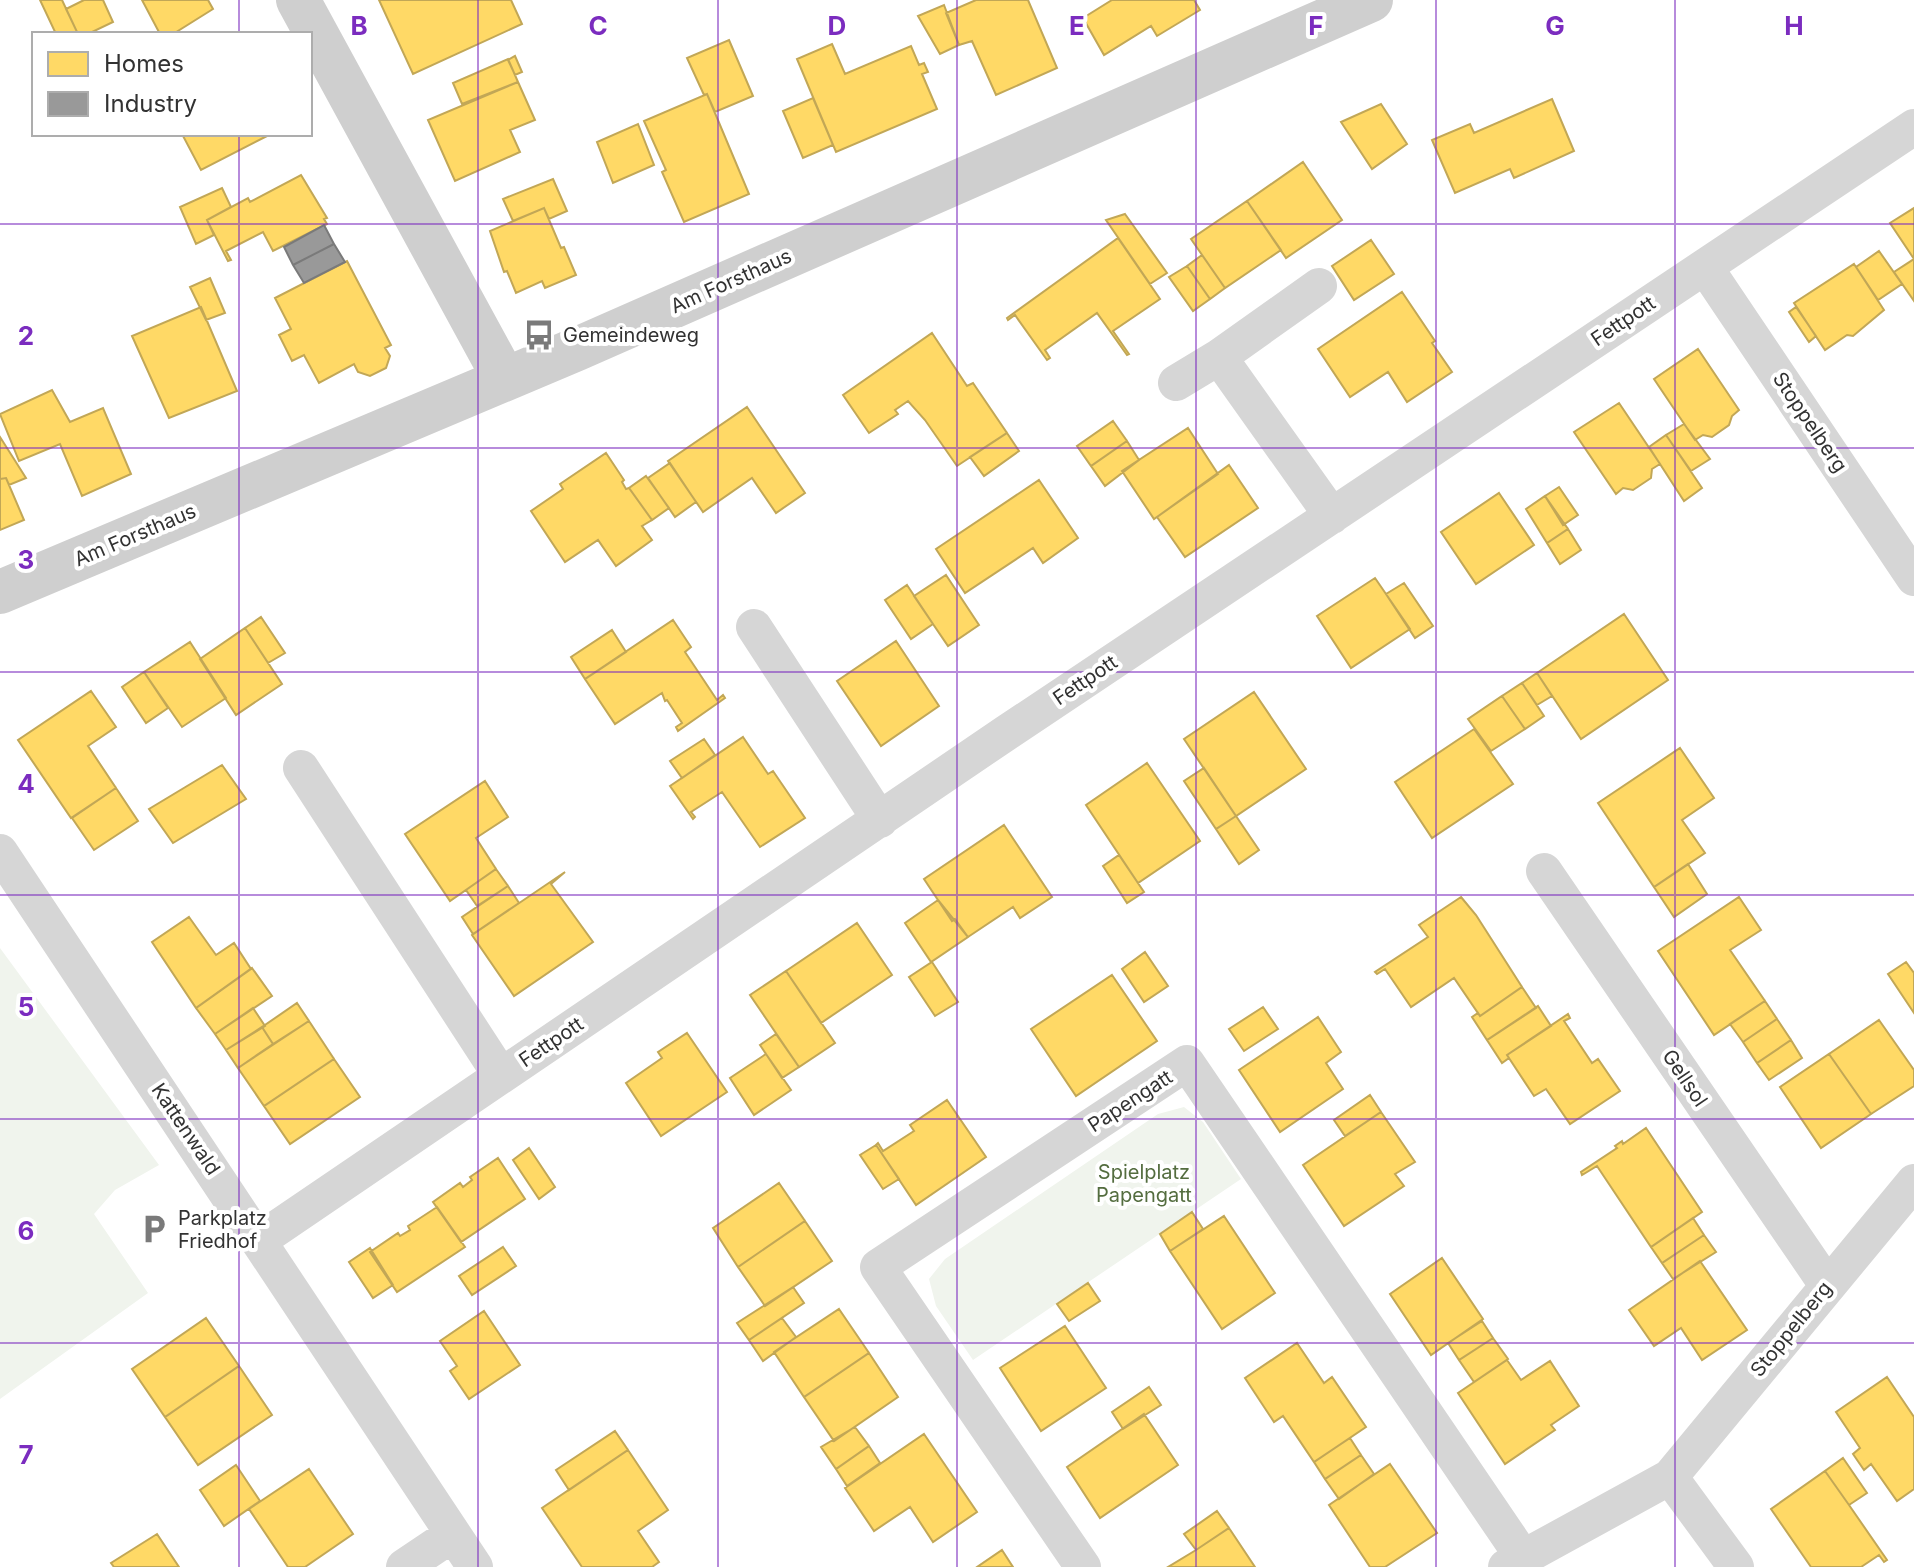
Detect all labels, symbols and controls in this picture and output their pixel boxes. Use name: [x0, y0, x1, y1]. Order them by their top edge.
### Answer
text: B: [350, 10, 368, 41]
text: C: [588, 10, 608, 41]
text: D: [828, 10, 846, 41]
text: E: [1069, 10, 1085, 41]
text: F: [1308, 10, 1324, 41]
text: G: [1545, 10, 1565, 41]
text: H: [1784, 10, 1804, 41]
legend: [32, 32, 312, 136]
text: Homes: [104, 49, 184, 78]
text: Industry: [104, 89, 197, 118]
street label: Am Forsthaus: [667, 244, 795, 318]
street label: Fettpott: [1586, 291, 1660, 351]
bus stop icon: Gemeindeweg: [522, 318, 556, 352]
text: 2: [18, 320, 34, 351]
place label: Gemeindeweg: [563, 323, 699, 347]
street label: Stoppelberg: [1768, 367, 1852, 477]
street label: Am Forsthaus: [70, 499, 200, 571]
text: 3: [18, 544, 34, 575]
street label: Fettpott: [1048, 650, 1122, 710]
text: 4: [17, 768, 35, 799]
text: 5: [18, 991, 34, 1022]
street label: Fettpott: [514, 1012, 588, 1072]
street label: Gellsol: [1657, 1045, 1713, 1111]
street label: Papengatt: [1083, 1065, 1177, 1137]
street label: Kattenwald: [147, 1079, 225, 1179]
park label: Spielplatz Papengatt: [1096, 1160, 1192, 1207]
place label: Parkplatz Friedhof: [178, 1206, 267, 1253]
parking icon: Parkplatz Friedhof: [137, 1212, 171, 1246]
text: 6: [18, 1215, 34, 1246]
street label: Stoppelberg: [1745, 1277, 1837, 1381]
text: 7: [18, 1439, 34, 1470]

